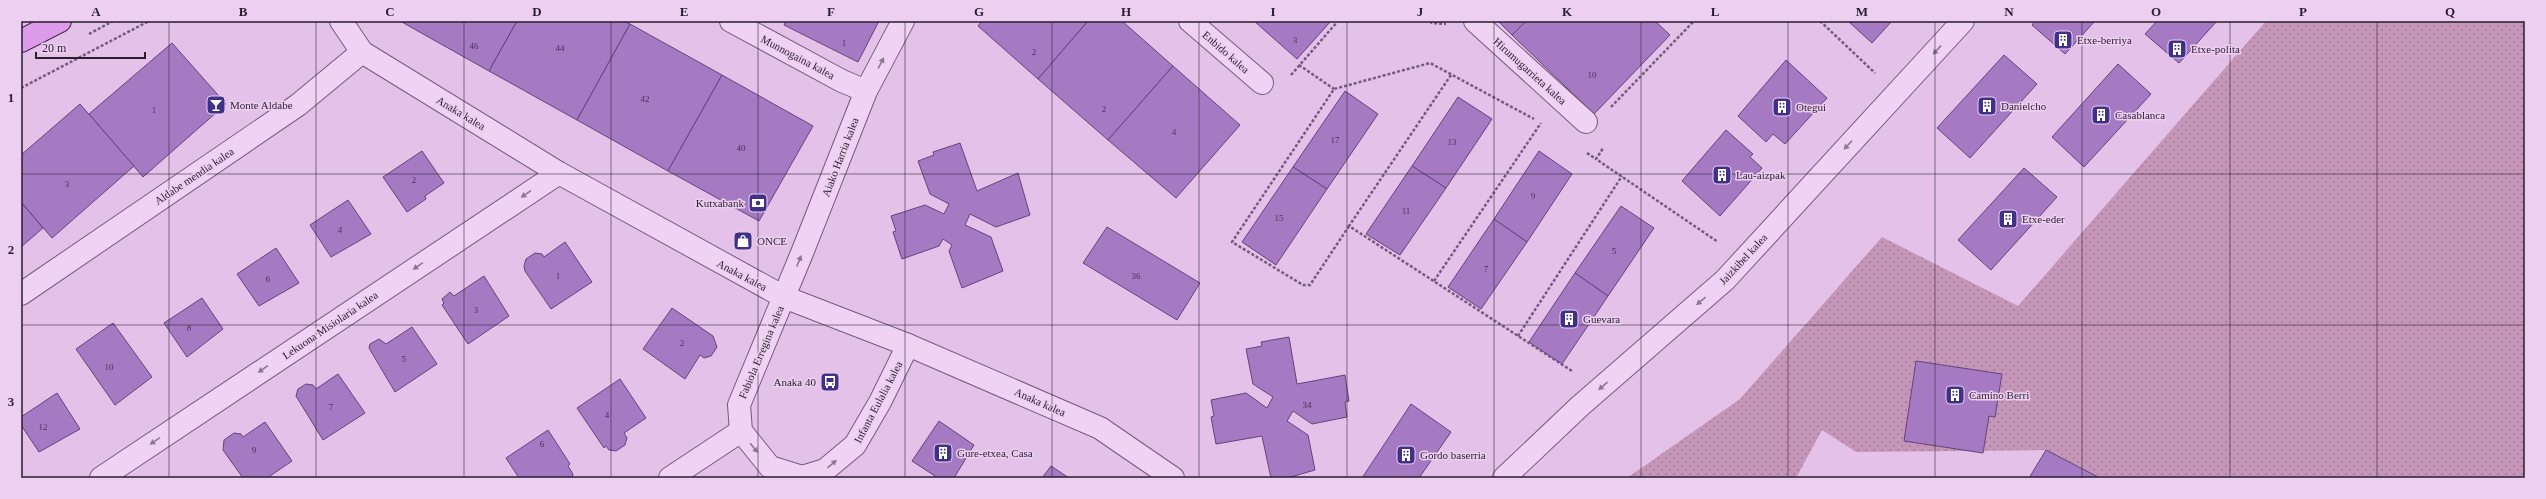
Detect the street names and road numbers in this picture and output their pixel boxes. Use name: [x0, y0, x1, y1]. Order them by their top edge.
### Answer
street label: Enbido kalea: [1200, 29, 1252, 76]
street label: Munnogaina kalea: [759, 33, 837, 81]
street label: Hirumugarrieta kalea: [1491, 35, 1569, 107]
street label: Anaka kalea: [434, 94, 488, 132]
street label: Aiako Harria kalea: [819, 116, 861, 198]
street label: Aldabe mendia kalea: [152, 145, 236, 207]
street label: Jaizkibel kalea: [1716, 231, 1770, 287]
street label: Anaka kalea: [715, 257, 769, 293]
street label: Lekuona Misiolaria kalea: [280, 289, 380, 361]
street label: Fabiola Erregina kalea: [736, 304, 786, 400]
street label: Infanta Eulalia kalea: [851, 359, 905, 445]
street label: Anaka kalea: [1013, 385, 1068, 419]

